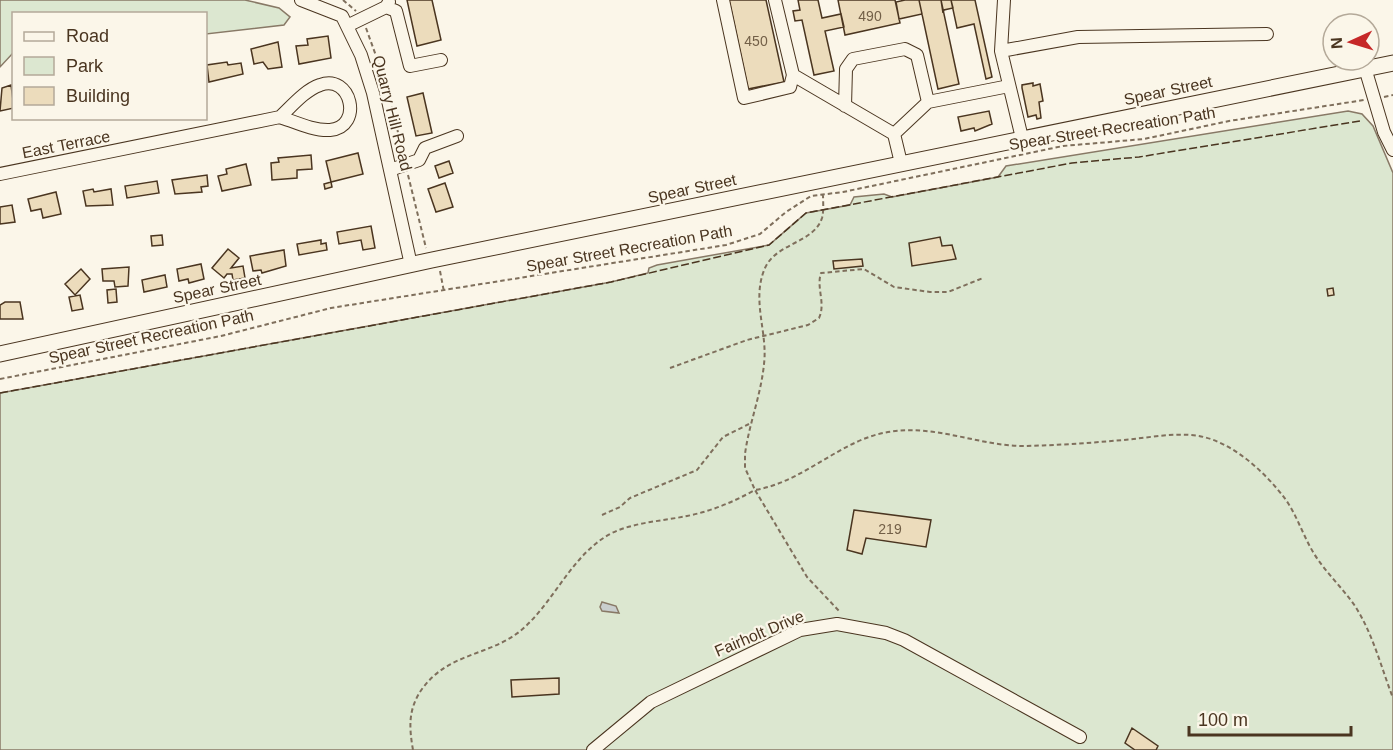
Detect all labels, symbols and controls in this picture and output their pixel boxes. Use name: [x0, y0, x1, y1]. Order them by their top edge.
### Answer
house number: 490: [858, 8, 882, 24]
legend: [12, 12, 207, 120]
north arrow: [1321, 12, 1381, 72]
text: Road: [66, 26, 109, 46]
house number: 450: [744, 33, 768, 49]
text: N: [1328, 37, 1345, 49]
street label: Quarry Hill Road: [370, 54, 415, 173]
text: Park: [66, 56, 104, 76]
street label: Spear Street: [1122, 73, 1214, 108]
text: Building: [66, 86, 130, 106]
street label: Spear Street Recreation Path: [1008, 104, 1217, 153]
street label: East Terrace: [21, 128, 112, 161]
street label: Spear Street: [646, 171, 738, 206]
street label: Spear Street Recreation Path: [525, 222, 733, 275]
street label: Spear Street: [171, 271, 263, 306]
street label: Spear Street Recreation Path: [47, 306, 255, 367]
house number: 219: [878, 521, 902, 537]
street label: Fairholt Drive: [712, 607, 806, 660]
scale bar: [1189, 699, 1351, 737]
text: 100 m: [1198, 710, 1248, 730]

